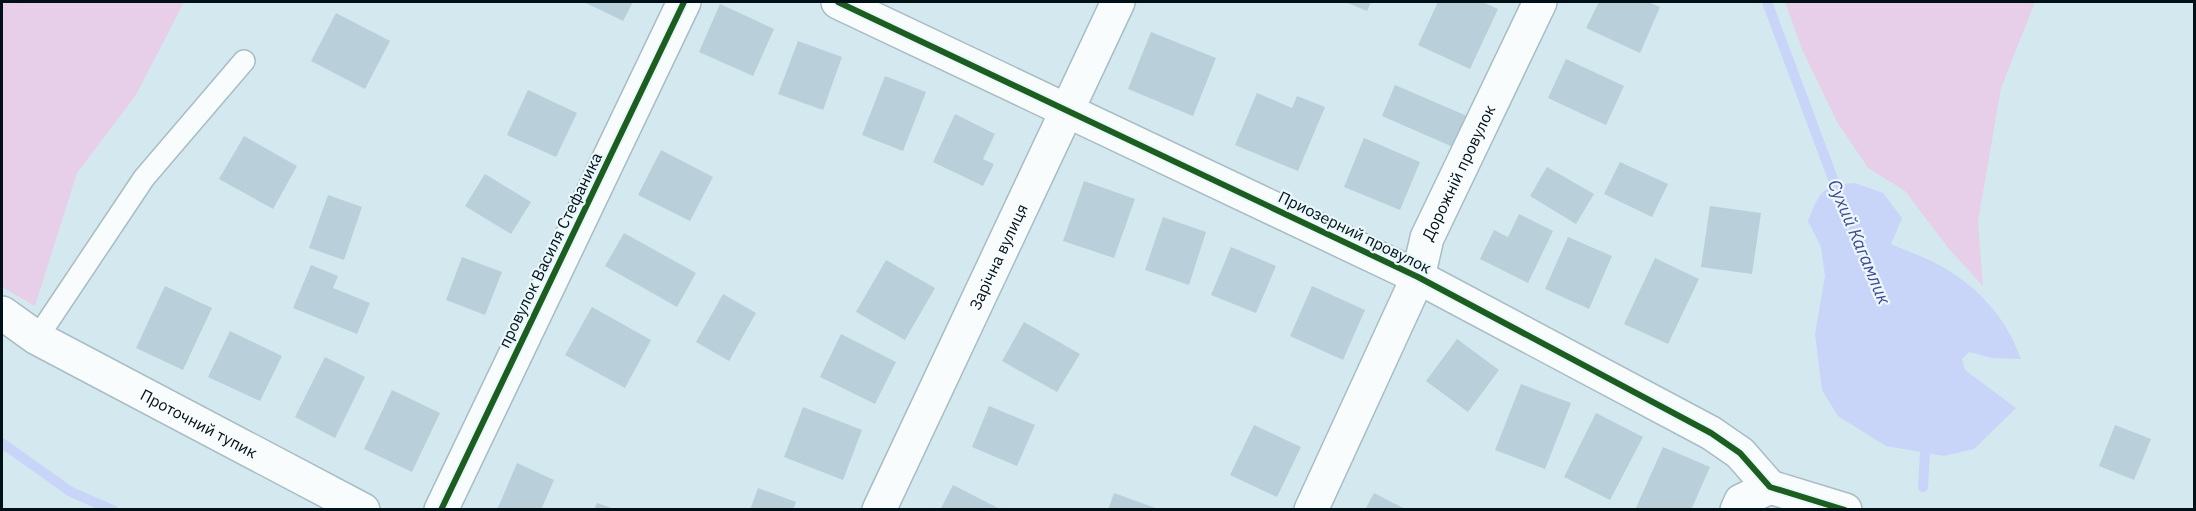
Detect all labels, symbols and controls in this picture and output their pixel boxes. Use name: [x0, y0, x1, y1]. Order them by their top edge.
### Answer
street label: Дорожній провулок: [1417, 101, 1499, 244]
street label: провулок Василя Стефаника: [494, 149, 606, 351]
water label: Сухий Кагамлик: [1823, 176, 1896, 308]
street label: Приозерний провулок: [1275, 186, 1435, 278]
street label: Зарічна вулиця: [965, 200, 1032, 313]
street label: Проточний тупик: [137, 384, 261, 462]

